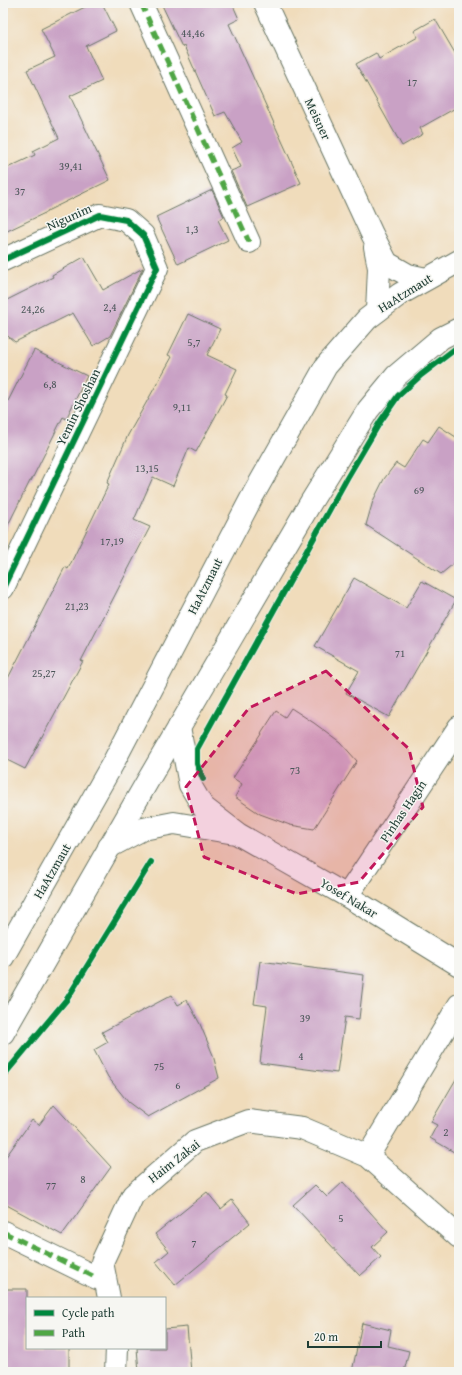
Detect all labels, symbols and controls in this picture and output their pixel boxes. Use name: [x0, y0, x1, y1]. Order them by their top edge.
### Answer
house number: 44,46: [181, 25, 205, 41]
house number: 17: [407, 74, 417, 90]
street label: Meisner: [300, 95, 336, 144]
house number: 39,41: [59, 158, 83, 174]
house number: 37: [15, 183, 25, 199]
street label: Nigunim: [44, 199, 95, 235]
house number: 1,3: [185, 221, 199, 237]
street label: HaAtzmaut: [374, 268, 436, 317]
house number: 2,4: [103, 299, 117, 315]
house number: 24,26: [21, 301, 45, 317]
house number: 5,7: [187, 334, 201, 350]
street label: Yemin Shoshan: [51, 365, 105, 449]
house number: 6,8: [43, 376, 57, 392]
house number: 9,11: [173, 399, 191, 415]
house number: 13,15: [135, 460, 159, 476]
house number: 69: [414, 482, 424, 498]
house number: 17,19: [100, 533, 124, 549]
street label: HaAtzmaut: [183, 554, 228, 618]
house number: 21,23: [65, 598, 89, 614]
house number: 71: [395, 645, 405, 661]
house number: 25,27: [32, 665, 56, 681]
house number: 73: [290, 762, 300, 778]
street label: Pinhas Hagin: [375, 775, 431, 846]
street label: HaAtzmaut: [28, 839, 76, 902]
street label: Yosef Nakar: [316, 873, 382, 923]
house number: 39: [300, 1010, 310, 1026]
house number: 4: [298, 1048, 304, 1064]
house number: 75: [154, 1058, 164, 1074]
house number: 6: [175, 1077, 181, 1093]
house number: 2: [443, 1124, 449, 1140]
street label: Haim Zakai: [144, 1134, 204, 1187]
house number: 8: [80, 1171, 86, 1187]
house number: 77: [46, 1177, 56, 1193]
house number: 5: [338, 1210, 344, 1226]
house number: 7: [191, 1235, 197, 1251]
legend: [26, 1297, 166, 1349]
text: Cycle path: [62, 1304, 115, 1321]
scale bar: [308, 1323, 381, 1349]
text: Path: [62, 1324, 85, 1341]
text: 20 m: [314, 1328, 338, 1345]

